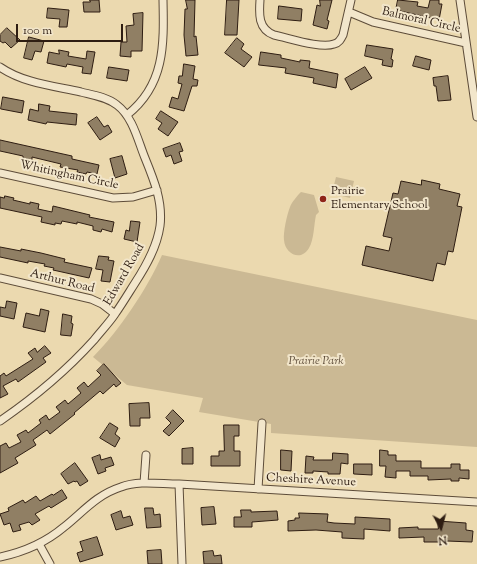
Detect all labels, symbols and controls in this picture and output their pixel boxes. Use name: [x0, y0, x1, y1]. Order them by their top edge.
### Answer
street label: Balmoral Circle: [380, 5, 462, 37]
scale bar: [18, 16, 125, 42]
text: 100 m: [23, 22, 52, 40]
street label: Whitingham Circle: [18, 158, 120, 194]
place label: Prairie Elementary School: [331, 185, 428, 213]
marker: Prairie Elementary School: [318, 194, 328, 204]
street label: Edward Road: [101, 241, 149, 309]
street label: Arthur Road: [28, 267, 96, 297]
park label: Prairie Park: [288, 355, 344, 369]
street label: Cheshire Avenue: [266, 471, 356, 491]
north arrow: [421, 508, 461, 548]
text: N: [437, 531, 448, 548]

